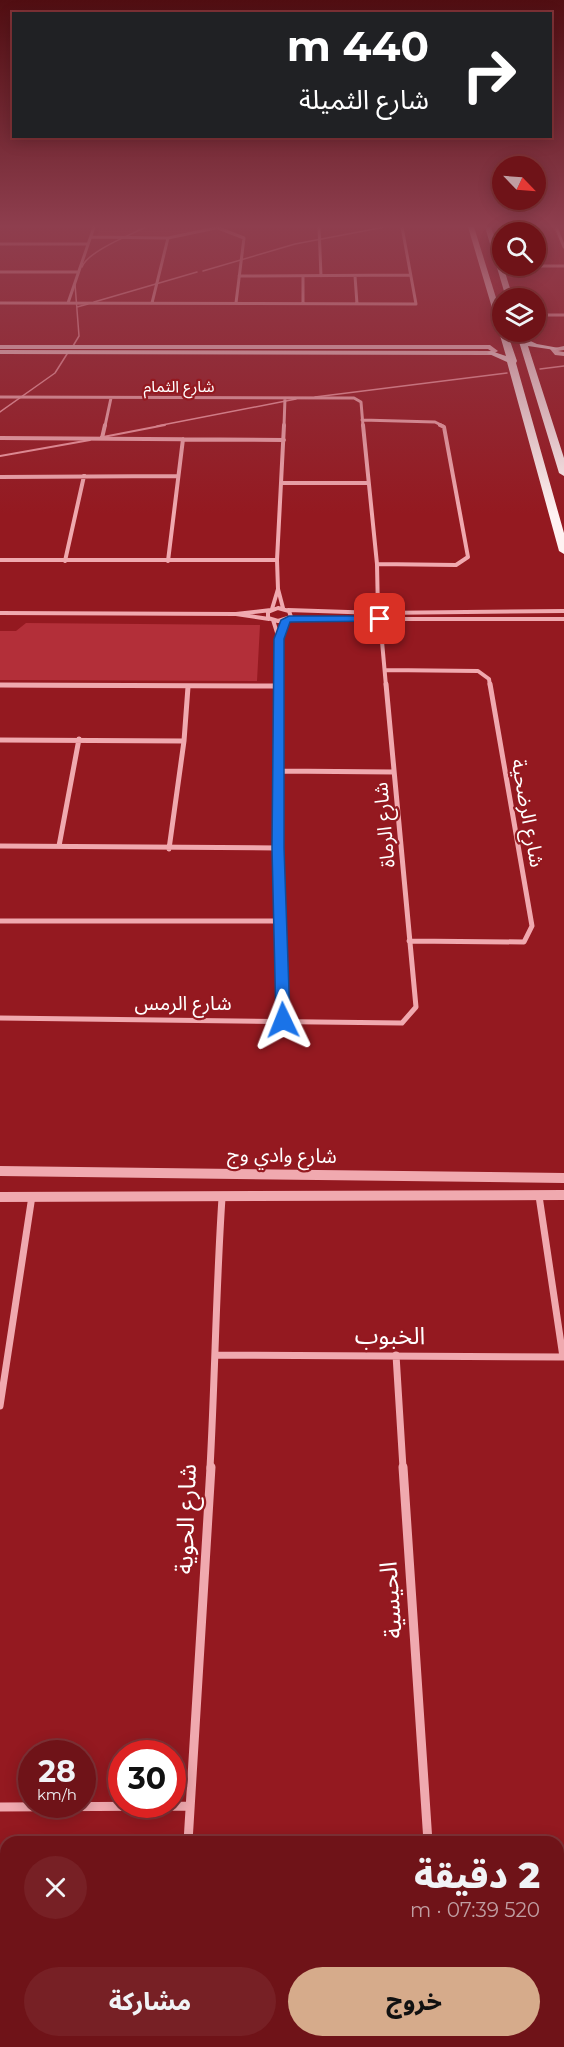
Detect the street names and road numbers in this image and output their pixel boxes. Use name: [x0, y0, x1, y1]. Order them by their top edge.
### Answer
street label: شارع الثمام: [144, 377, 214, 399]
street label: شارع الرضحية: [504, 757, 549, 870]
street label: شارع الرماة: [368, 781, 403, 869]
street label: شارع الرمس: [134, 991, 232, 1018]
street label: شارع وادي وج: [227, 1142, 337, 1172]
street label: الخبوب: [355, 1321, 425, 1350]
street label: شارع الحوية: [169, 1463, 205, 1575]
street label: الحيسية: [373, 1561, 408, 1640]

